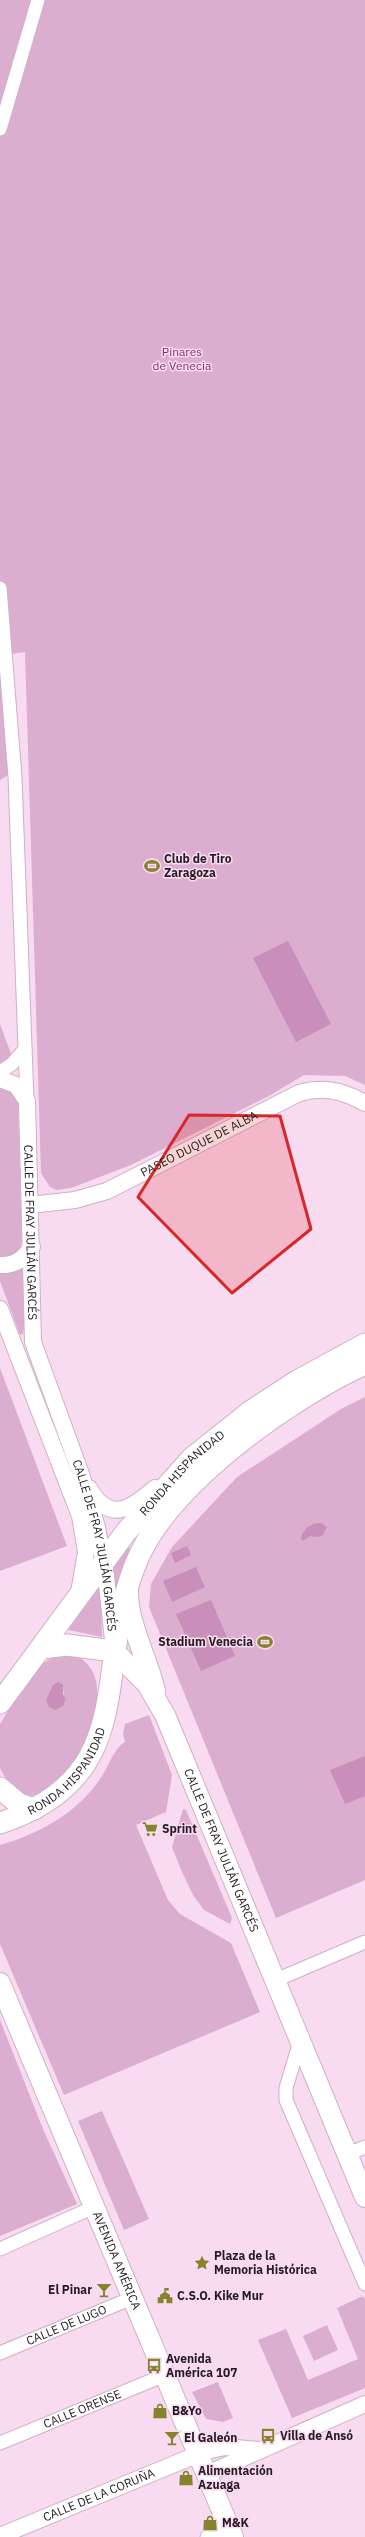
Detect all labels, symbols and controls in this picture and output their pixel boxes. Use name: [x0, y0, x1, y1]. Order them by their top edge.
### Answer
park label: Pinares de Venecia: [153, 344, 212, 373]
place label: Club de Tiro Zaragoza: [164, 851, 232, 880]
sports icon: Club de Tiro Zaragoza: [143, 857, 161, 875]
street label: PASEO DUQUE DE ALBA: [138, 1107, 260, 1180]
street label: CALLE DE FRAY JULIÁN GARCÉS: [21, 1145, 40, 1320]
street label: RONDA HISPANIDAD: [136, 1427, 227, 1519]
street label: CALLE DE FRAY JULIÁN GARCÉS: [69, 1457, 120, 1632]
sports icon: Stadium Venecia: [256, 1633, 274, 1651]
place label: Stadium Venecia: [158, 1634, 253, 1649]
street label: RONDA HISPANIDAD: [25, 1725, 108, 1818]
street label: CALLE DE FRAY JULIÁN GARCÉS: [181, 1766, 262, 1934]
supermarket icon: Sprint: [141, 1820, 159, 1838]
place label: Sprint: [162, 1821, 197, 1836]
street label: AVENIDA AMÉRICA: [90, 2209, 145, 2312]
place label: Plaza de la Memoria Histórica: [214, 2248, 317, 2277]
place icon: Plaza de la Memoria Histórica: [193, 2254, 211, 2272]
bar icon: El Pinar: [95, 2281, 113, 2299]
place label: El Pinar: [48, 2282, 92, 2297]
public building icon: C.S.O. Kike Mur: [156, 2287, 174, 2305]
place label: C.S.O. Kike Mur: [177, 2288, 264, 2303]
street label: CALLE DE LUGO: [24, 2301, 109, 2348]
place label: Avenida América 107: [166, 2351, 237, 2380]
bus stop icon: Avenida América 107: [145, 2357, 163, 2375]
street label: CALLE ORENSE: [41, 2386, 123, 2431]
shop icon: B&Yo: [151, 2402, 169, 2420]
place label: B&Yo: [172, 2403, 202, 2418]
bus stop icon: Villa de Ansó: [259, 2427, 277, 2445]
place label: Villa de Ansó: [280, 2428, 353, 2443]
bar icon: El Galeón: [163, 2429, 181, 2447]
place label: El Galeón: [184, 2430, 238, 2445]
place label: Alimentación Azuaga: [198, 2463, 273, 2492]
street label: CALLE DE LA CORUÑA: [41, 2465, 157, 2524]
shop icon: Alimentación Azuaga: [177, 2469, 195, 2487]
shop icon: M&K: [201, 2514, 219, 2532]
place label: M&K: [222, 2515, 249, 2530]

